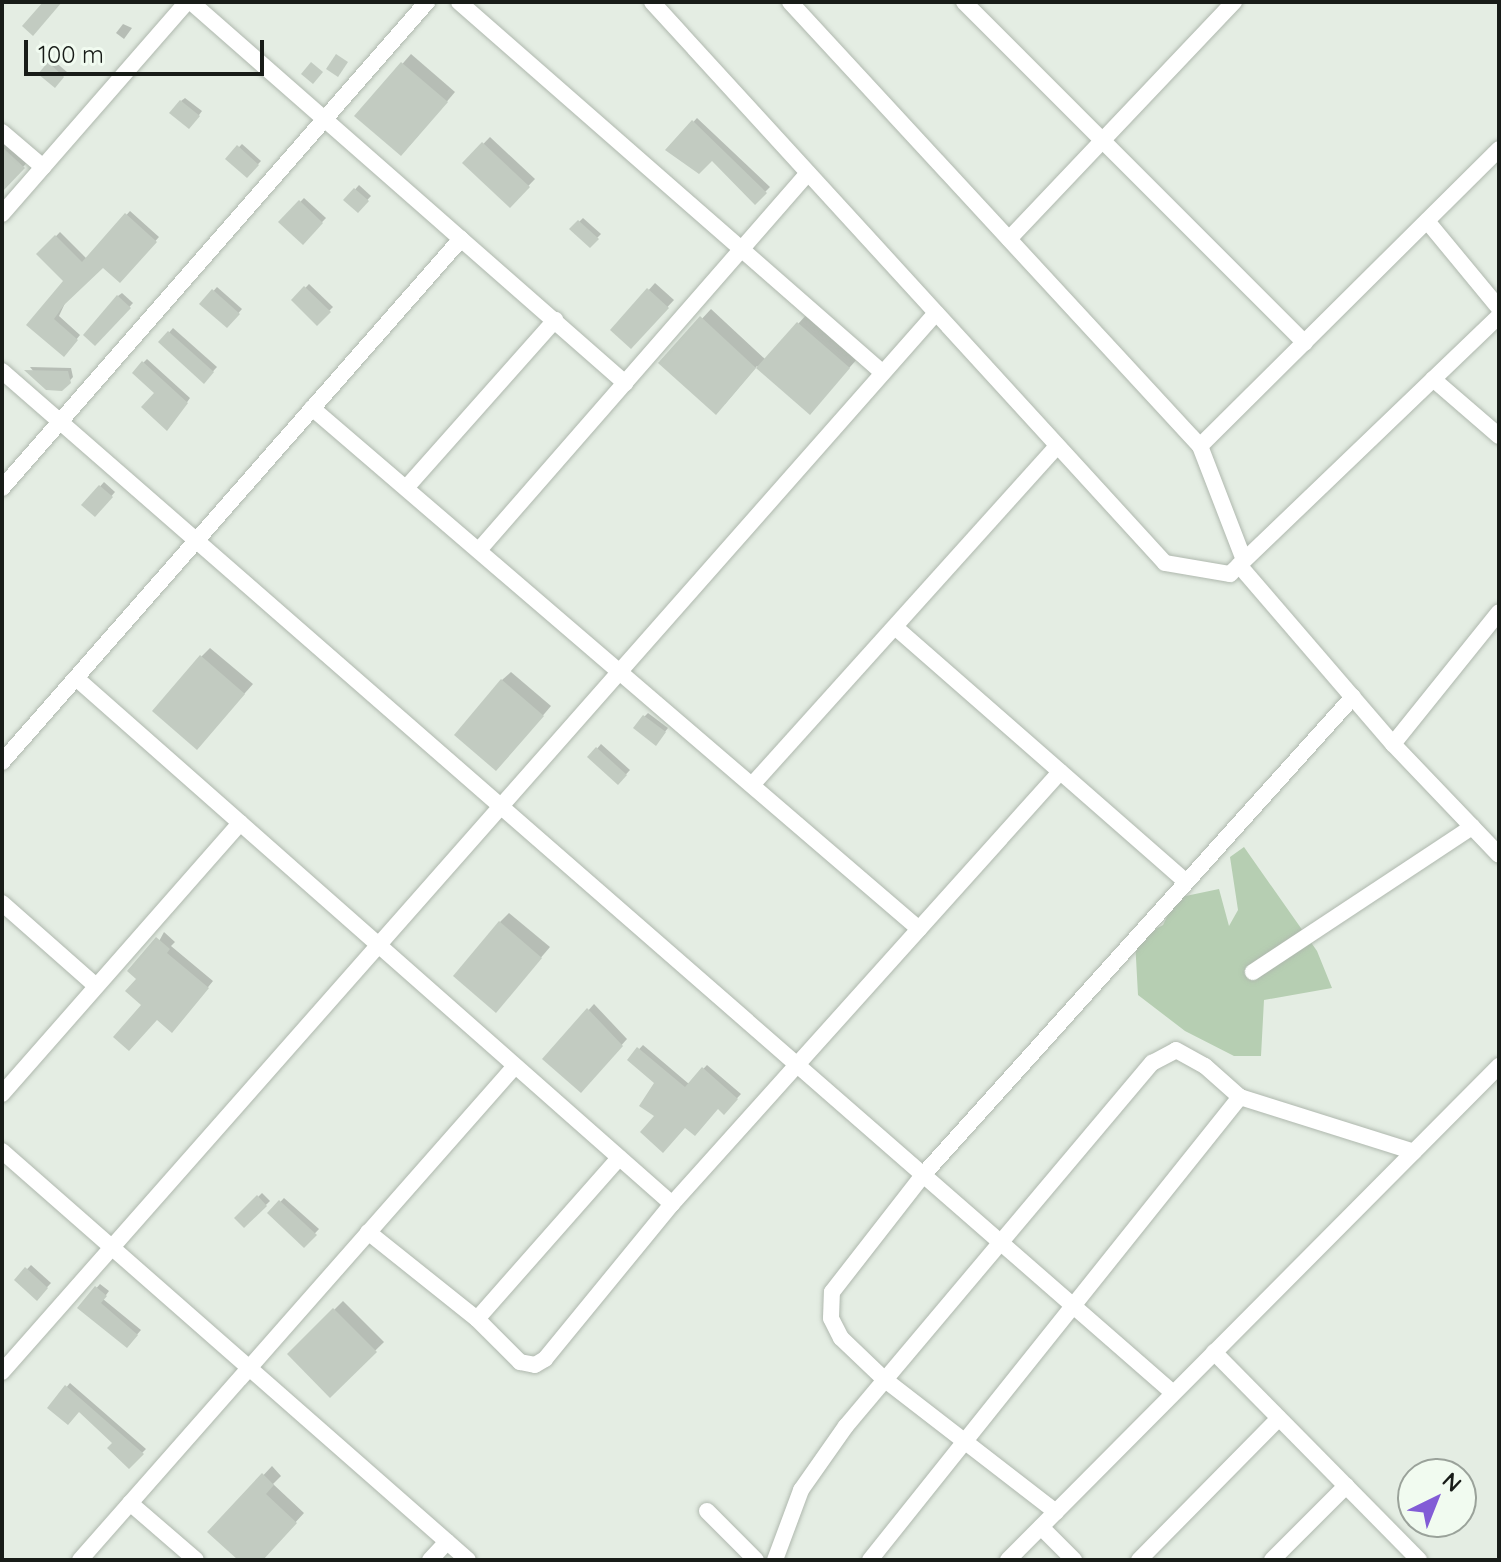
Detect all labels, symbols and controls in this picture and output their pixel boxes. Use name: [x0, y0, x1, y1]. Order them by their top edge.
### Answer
scale bar: [28, 24, 268, 74]
text: 100 m: [38, 39, 104, 69]
north arrow: [1397, 1458, 1477, 1538]
text: N: [1437, 1466, 1467, 1498]

